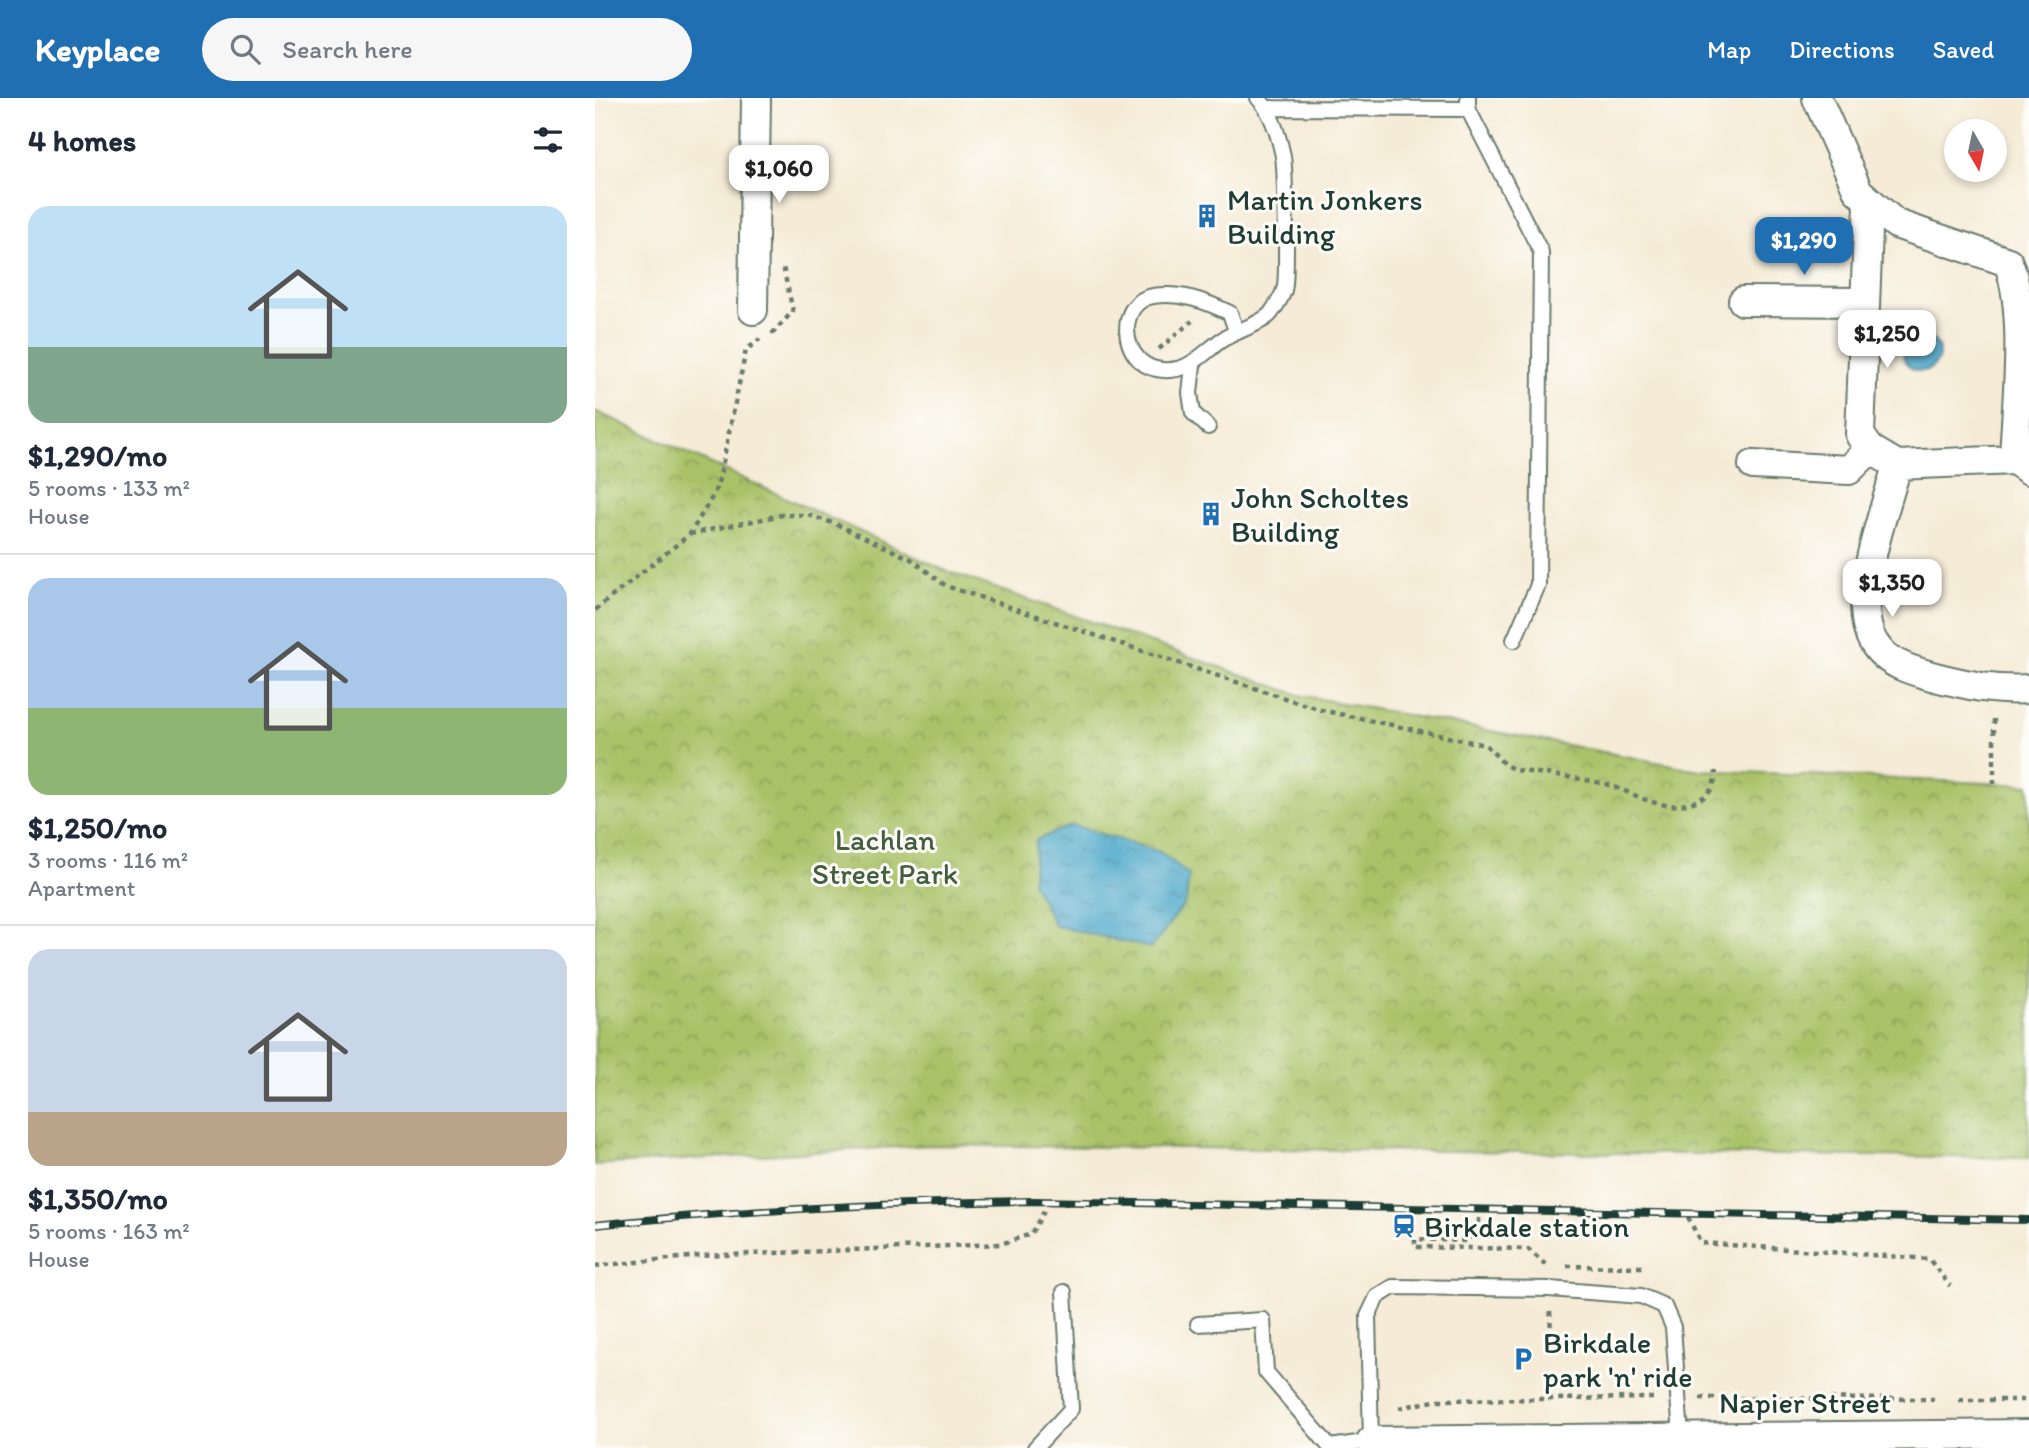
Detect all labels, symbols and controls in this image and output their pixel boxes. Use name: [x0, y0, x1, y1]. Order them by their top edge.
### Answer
search box: [202, 18, 692, 81]
text: Keyplace: [35, 30, 160, 69]
icon: search: [226, 30, 264, 68]
text: Search here: [282, 33, 413, 65]
text: Map: [1707, 35, 1751, 64]
text: Directions: [1789, 35, 1895, 64]
text: Saved: [1933, 35, 1994, 64]
north arrow: [1944, 119, 2007, 182]
map controls: [1944, 119, 2007, 182]
icon: filters: [529, 121, 567, 159]
text: 4 homes: [28, 122, 136, 159]
pin: $1,060: [722, 146, 836, 205]
text: $1,060: [745, 154, 813, 182]
place label: Martin Jonkers Building: [1227, 181, 1423, 252]
building icon: Martin Jonkers Building: [1193, 202, 1221, 230]
pin: $1,290: [1747, 218, 1861, 277]
text: $1,290: [1771, 226, 1837, 254]
icon: home: [235, 251, 361, 377]
pin: $1,250: [1830, 310, 1944, 370]
text: $1,250: [1854, 319, 1920, 347]
text: $1,290/mo: [28, 437, 167, 474]
text: 5 rooms · 133 m²: [28, 474, 190, 502]
place label: John Scholtes Building: [1231, 479, 1409, 550]
building icon: John Scholtes Building: [1197, 500, 1225, 528]
text: House: [28, 502, 90, 530]
pin: $1,350: [1835, 560, 1949, 619]
text: $1,350: [1859, 568, 1925, 596]
icon: home: [235, 623, 361, 749]
text: $1,250/mo: [28, 809, 167, 846]
park label: Lachlan Street Park: [812, 821, 958, 892]
text: 3 rooms · 116 m²: [28, 846, 188, 874]
text: Apartment: [28, 874, 135, 902]
icon: home: [235, 994, 361, 1120]
text: $1,350/mo: [28, 1180, 168, 1217]
place label: Birkdale station: [1424, 1208, 1629, 1245]
station icon: Birkdale station: [1390, 1212, 1418, 1240]
text: 5 rooms · 163 m²: [28, 1217, 190, 1245]
text: House: [28, 1245, 90, 1273]
place label: Birkdale park 'n' ride: [1543, 1324, 1693, 1395]
parking icon: Birkdale park 'n' ride: [1509, 1345, 1537, 1373]
street label: Napier Street: [1719, 1384, 1891, 1421]

